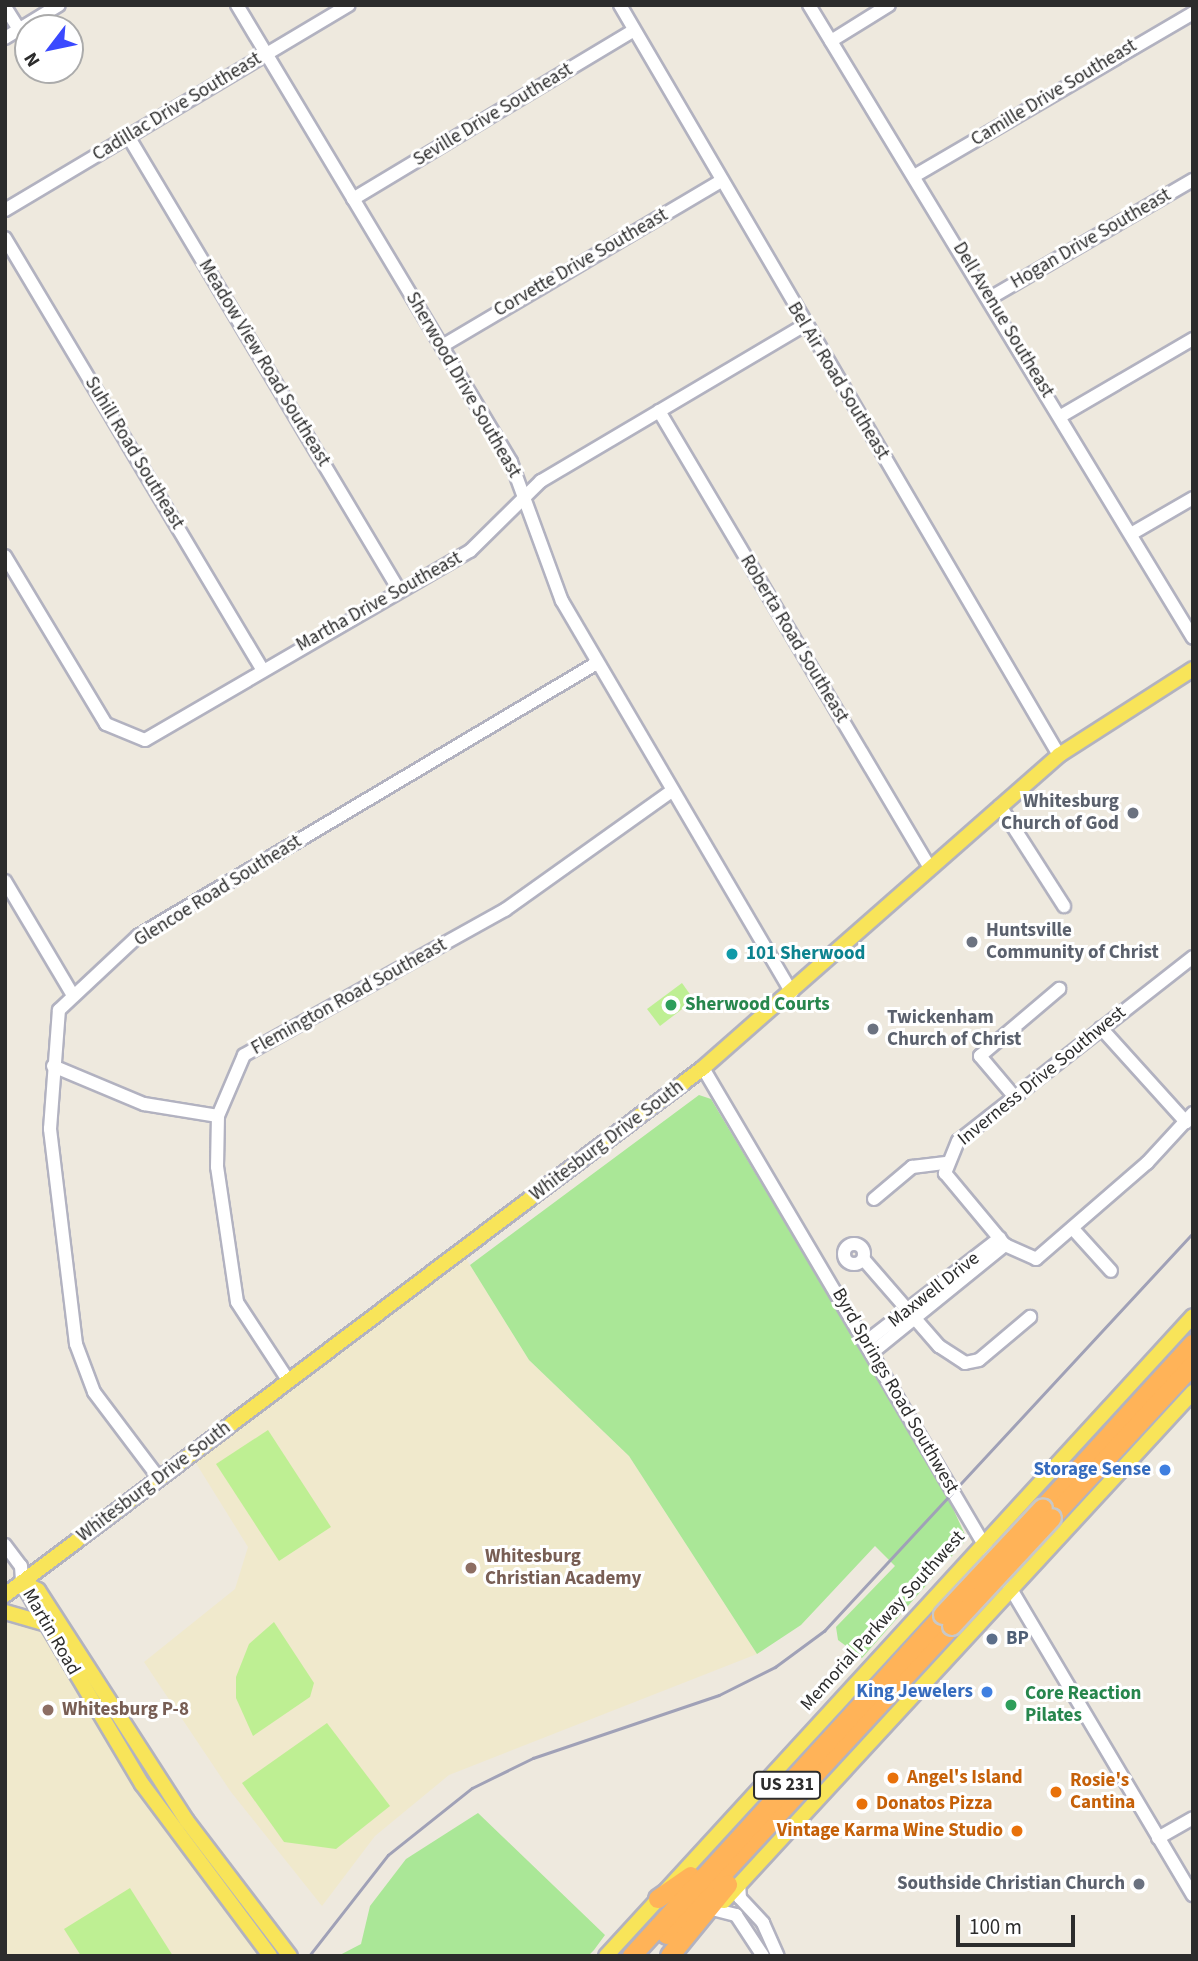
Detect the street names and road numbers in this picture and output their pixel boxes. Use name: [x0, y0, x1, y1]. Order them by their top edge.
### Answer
street label: Camille Drive Southeast: [967, 35, 1141, 151]
street label: Cadillac Drive Southeast: [89, 48, 265, 166]
street label: Seville Drive Southeast: [409, 59, 577, 171]
street label: Hogan Drive Southeast: [1007, 184, 1175, 294]
street label: Corvette Drive Southeast: [490, 204, 672, 322]
street label: Dell Avenue Southeast: [948, 238, 1058, 402]
street label: Meadow View Road Southeast: [193, 256, 335, 470]
street label: Sherwood Drive Southeast: [400, 288, 526, 482]
street label: Bel Air Road Southeast: [782, 298, 894, 464]
street label: Suhill Road Southeast: [79, 373, 189, 533]
street label: Martha Drive Southeast: [292, 547, 466, 657]
street label: Roberta Road Southeast: [735, 551, 853, 727]
street label: Glencoe Road Southeast: [130, 830, 306, 952]
street label: Flemington Road Southeast: [247, 934, 451, 1060]
street label: Inverness Drive Southwest: [954, 1001, 1130, 1151]
street label: Whitesburg Drive South: [526, 1076, 688, 1206]
street label: Maxwell Drive: [884, 1247, 984, 1333]
street label: Byrd Springs Road Southwest: [827, 1284, 963, 1498]
street label: Whitesburg Drive South: [73, 1417, 235, 1547]
street label: Memorial Parkway Southwest: [796, 1526, 970, 1716]
street label: Martin Road: [17, 1585, 85, 1679]
road number: US 231: [752, 1770, 822, 1800]

